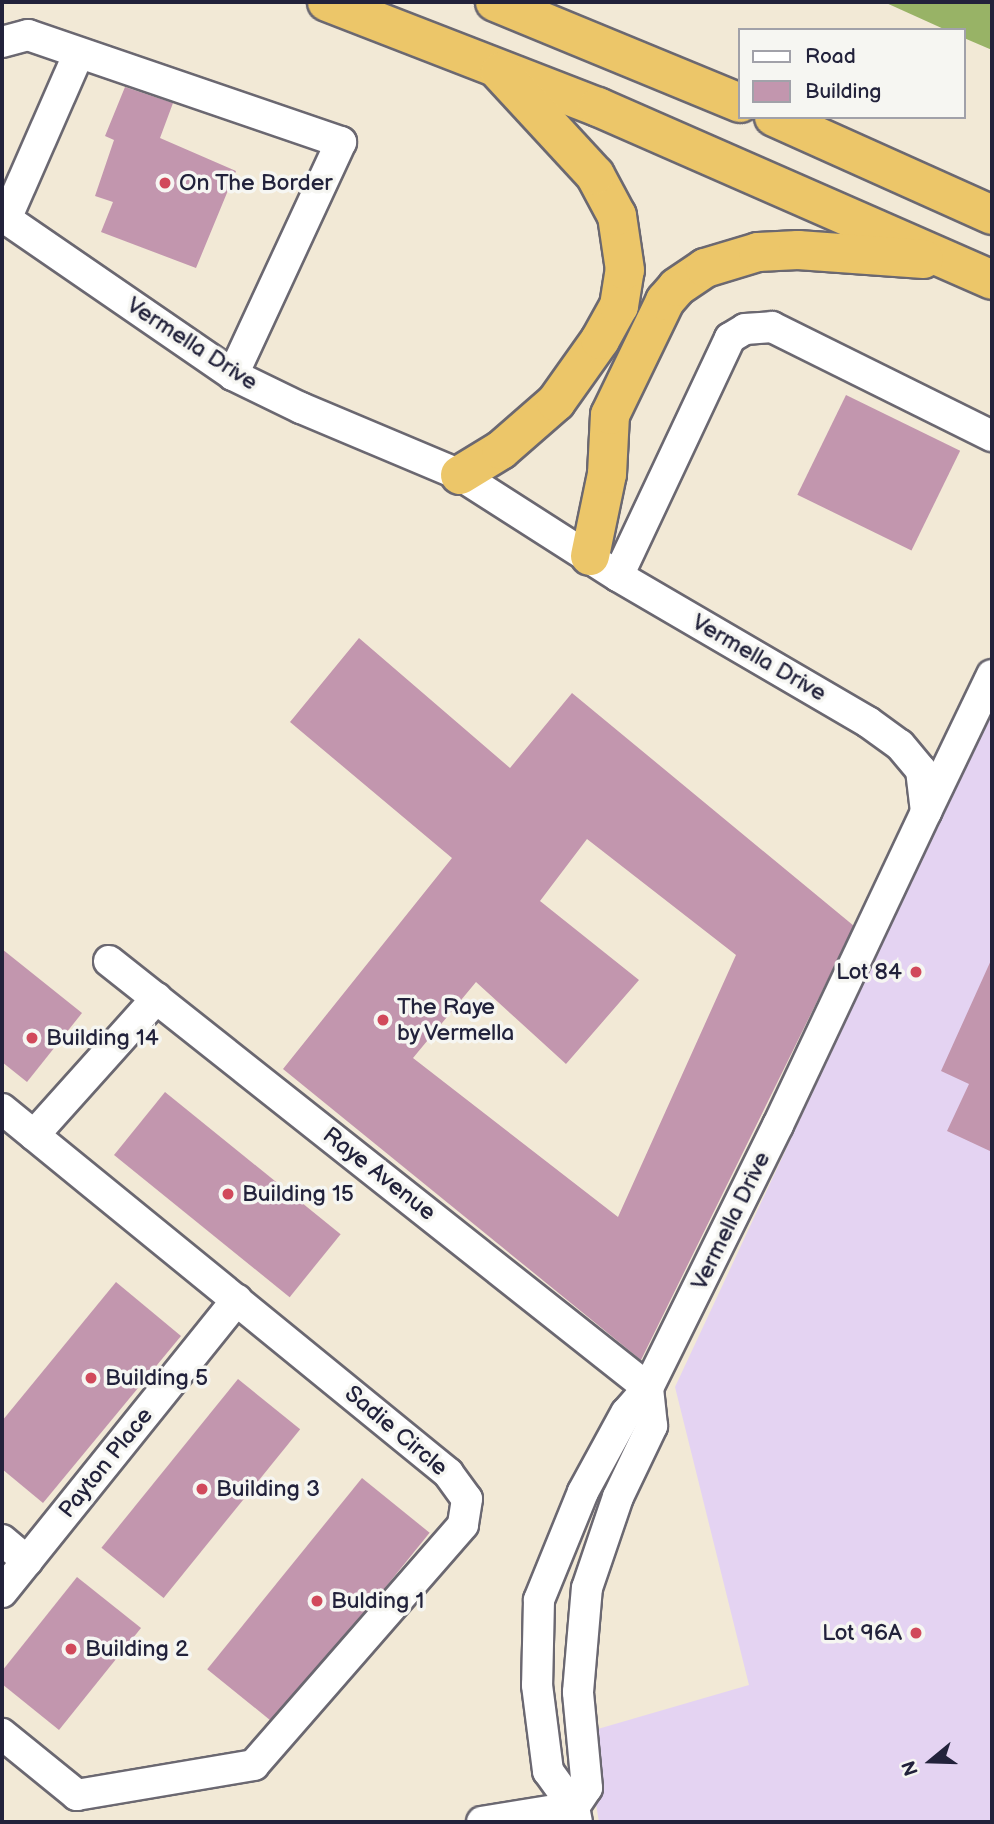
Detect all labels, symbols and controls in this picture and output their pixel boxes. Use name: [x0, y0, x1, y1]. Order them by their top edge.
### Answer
legend: [738, 28, 966, 119]
text: Road: [805, 44, 856, 69]
text: Building: [805, 79, 881, 104]
place label: On The Border: [179, 169, 333, 197]
marker: On The Border: [157, 175, 173, 191]
street label: Vermella Drive: [121, 291, 263, 397]
street label: Vermella Drive: [687, 608, 831, 708]
place label: Lot 84: [836, 958, 902, 986]
marker: Lot 84: [908, 964, 924, 980]
place label: The Raye by Vermella: [397, 993, 516, 1047]
marker: The Raye by Vermella: [375, 1012, 391, 1028]
place label: Building 14: [46, 1024, 159, 1052]
marker: Building 14: [24, 1030, 40, 1046]
street label: Raye Avenue: [317, 1121, 441, 1227]
street label: Vermella Drive: [686, 1147, 776, 1295]
place label: Building 15: [242, 1180, 354, 1208]
marker: Building 15: [220, 1186, 236, 1202]
place label: Building 5: [105, 1364, 208, 1392]
marker: Building 5: [83, 1370, 99, 1386]
street label: Sadie Circle: [339, 1380, 453, 1482]
street label: Payton Place: [53, 1402, 159, 1524]
place label: Building 3: [216, 1475, 320, 1503]
marker: Building 3: [194, 1481, 210, 1497]
place label: Bulding 1: [331, 1587, 424, 1615]
marker: Bulding 1: [309, 1593, 325, 1609]
place label: Lot 96A: [822, 1619, 902, 1647]
marker: Lot 96A: [908, 1625, 924, 1641]
place label: Building 2: [85, 1635, 188, 1663]
marker: Building 2: [63, 1641, 79, 1657]
north arrow: [896, 1726, 966, 1796]
text: N: [897, 1758, 924, 1778]

